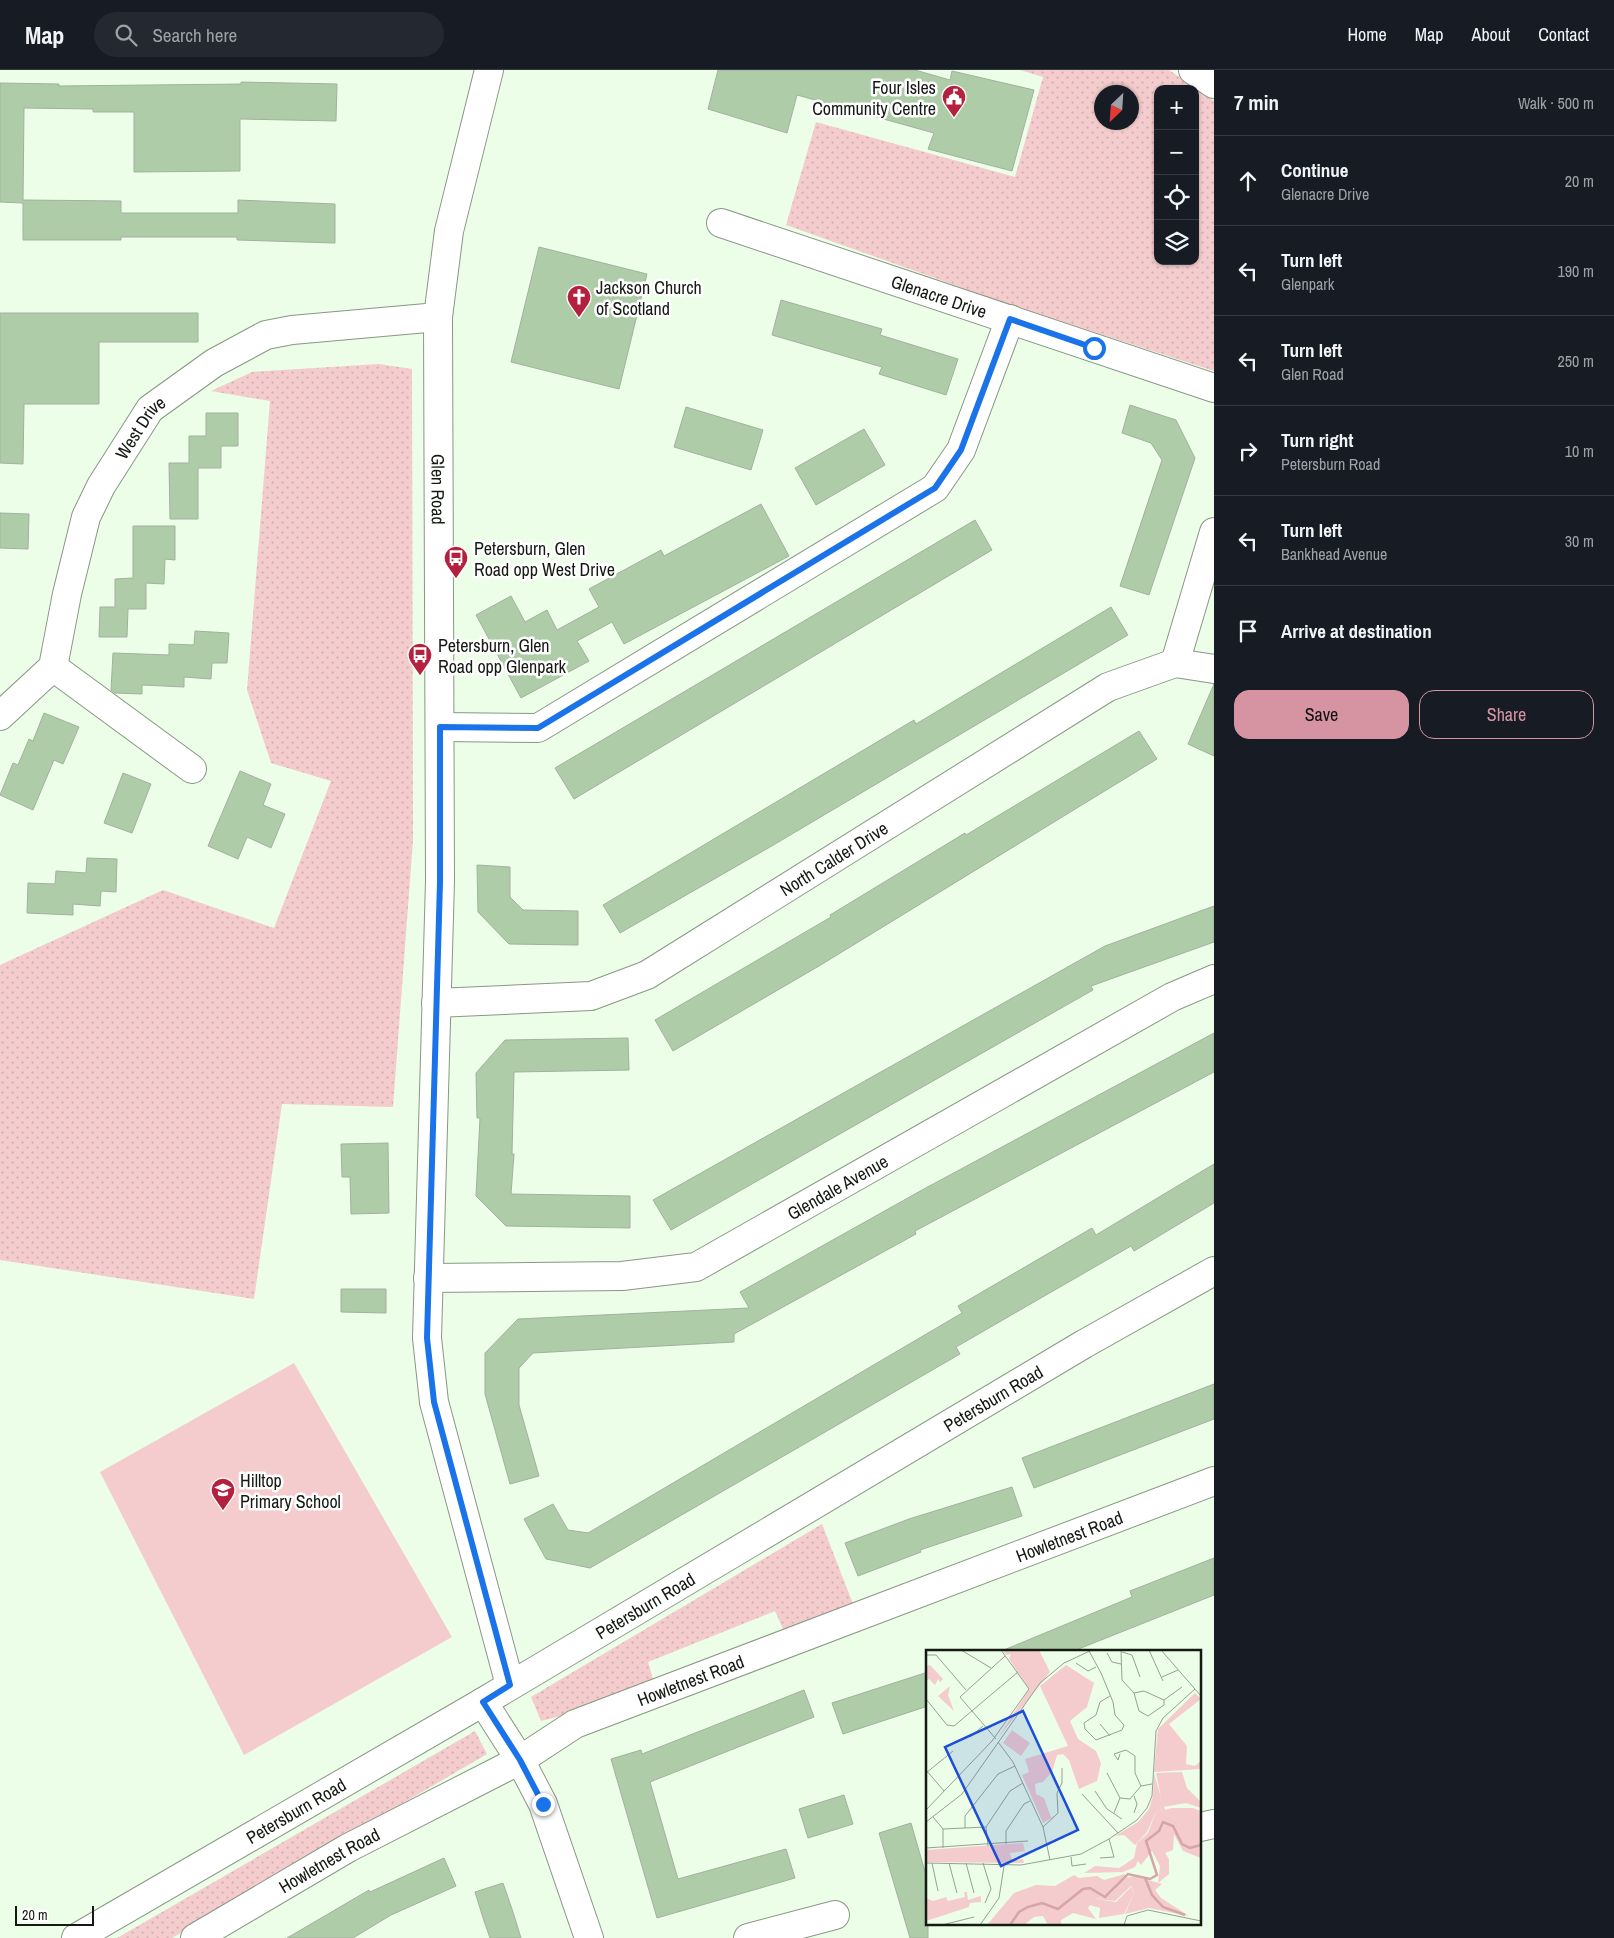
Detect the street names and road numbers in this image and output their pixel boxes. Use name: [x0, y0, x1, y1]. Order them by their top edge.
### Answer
street label: Glenacre Drive: [888, 268, 990, 324]
street label: West Drive: [109, 390, 170, 464]
street label: Glen Road: [426, 454, 451, 525]
street label: North Calder Drive: [775, 815, 892, 902]
street label: Glendale Avenue: [782, 1148, 892, 1225]
street label: Petersburn Road: [939, 1359, 1047, 1438]
street label: Howletnest Road: [1012, 1504, 1126, 1568]
street label: Petersburn Road: [591, 1566, 699, 1645]
street label: Howletnest Road: [633, 1648, 748, 1712]
street label: Petersburn Road: [241, 1772, 350, 1849]
street label: Howletnest Road: [274, 1822, 384, 1899]

